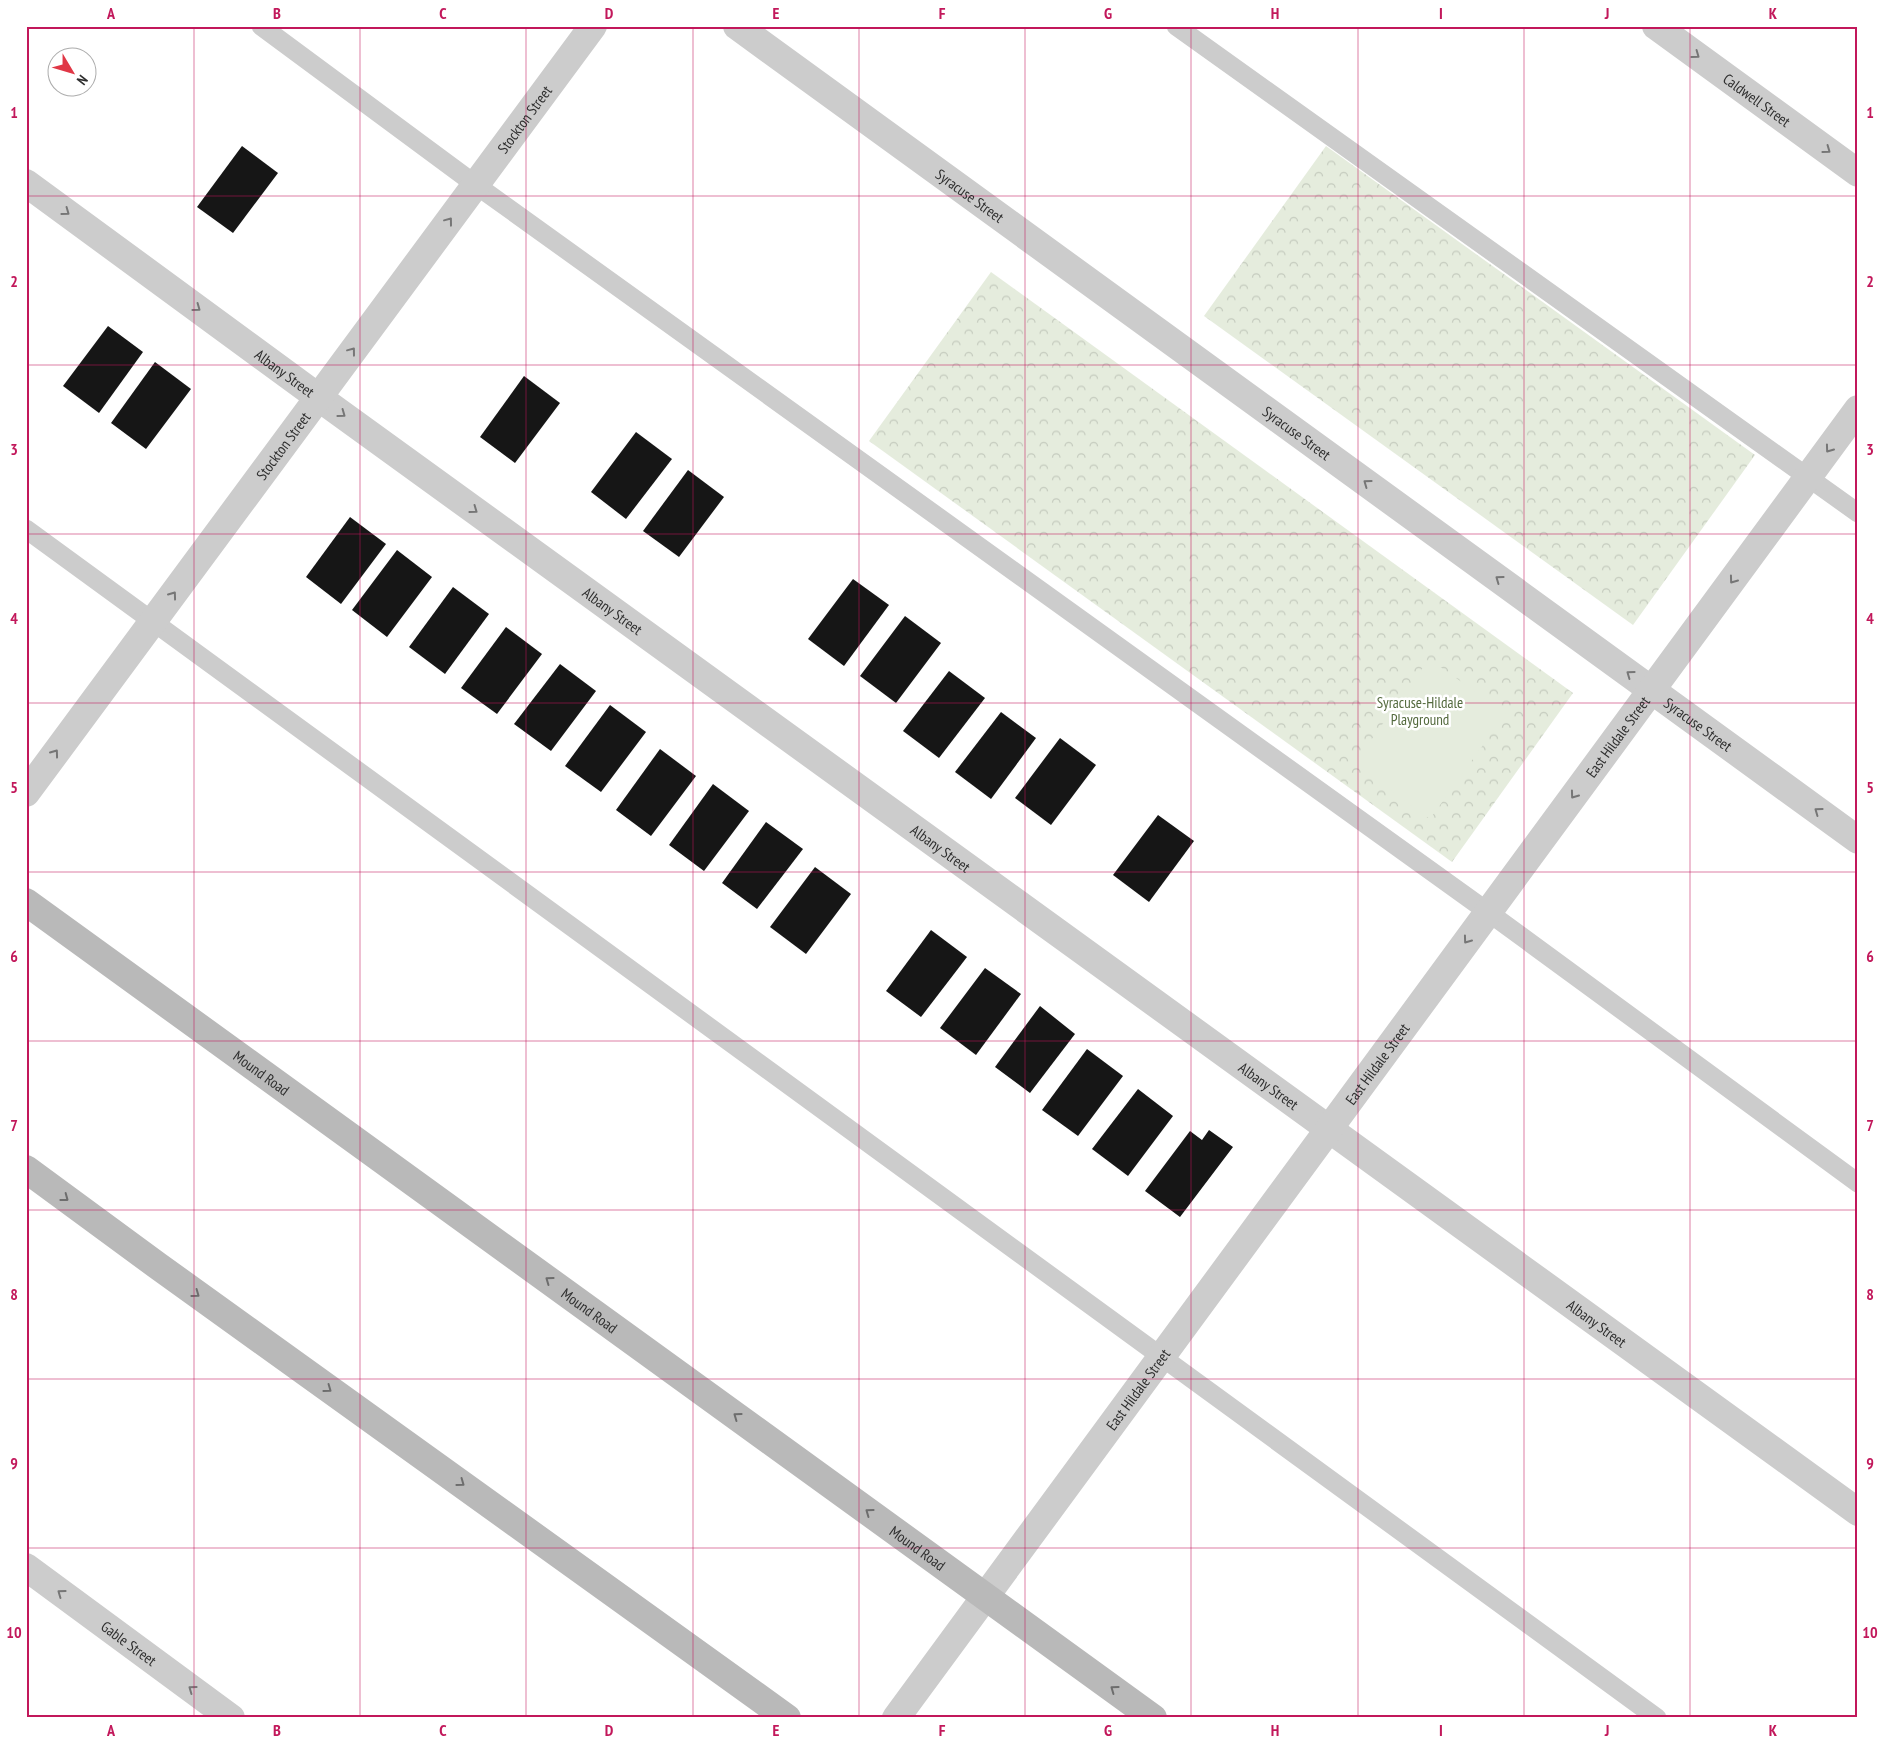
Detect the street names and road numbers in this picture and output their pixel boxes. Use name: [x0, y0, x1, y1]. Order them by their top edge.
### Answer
street label: Caldwell Street: [1720, 69, 1795, 130]
street label: Stockton Street: [493, 82, 555, 157]
street label: Syracuse Street: [932, 164, 1008, 226]
street label: Albany Street: [251, 345, 318, 401]
street label: Syracuse Street: [1259, 402, 1335, 464]
street label: Stockton Street: [252, 408, 314, 483]
street label: Albany Street: [579, 582, 646, 638]
street label: East Hildale Street: [1581, 692, 1653, 781]
street label: Syracuse Street: [1660, 693, 1736, 755]
street label: Albany Street: [907, 820, 974, 876]
street label: East Hildale Street: [1341, 1019, 1413, 1108]
street label: Mound Road: [230, 1046, 293, 1099]
street label: Albany Street: [1235, 1057, 1303, 1113]
street label: Mound Road: [558, 1284, 621, 1337]
street label: Albany Street: [1563, 1295, 1631, 1351]
street label: East Hildale Street: [1101, 1345, 1174, 1434]
street label: Mound Road: [886, 1521, 949, 1574]
street label: Gable Street: [98, 1616, 160, 1670]

